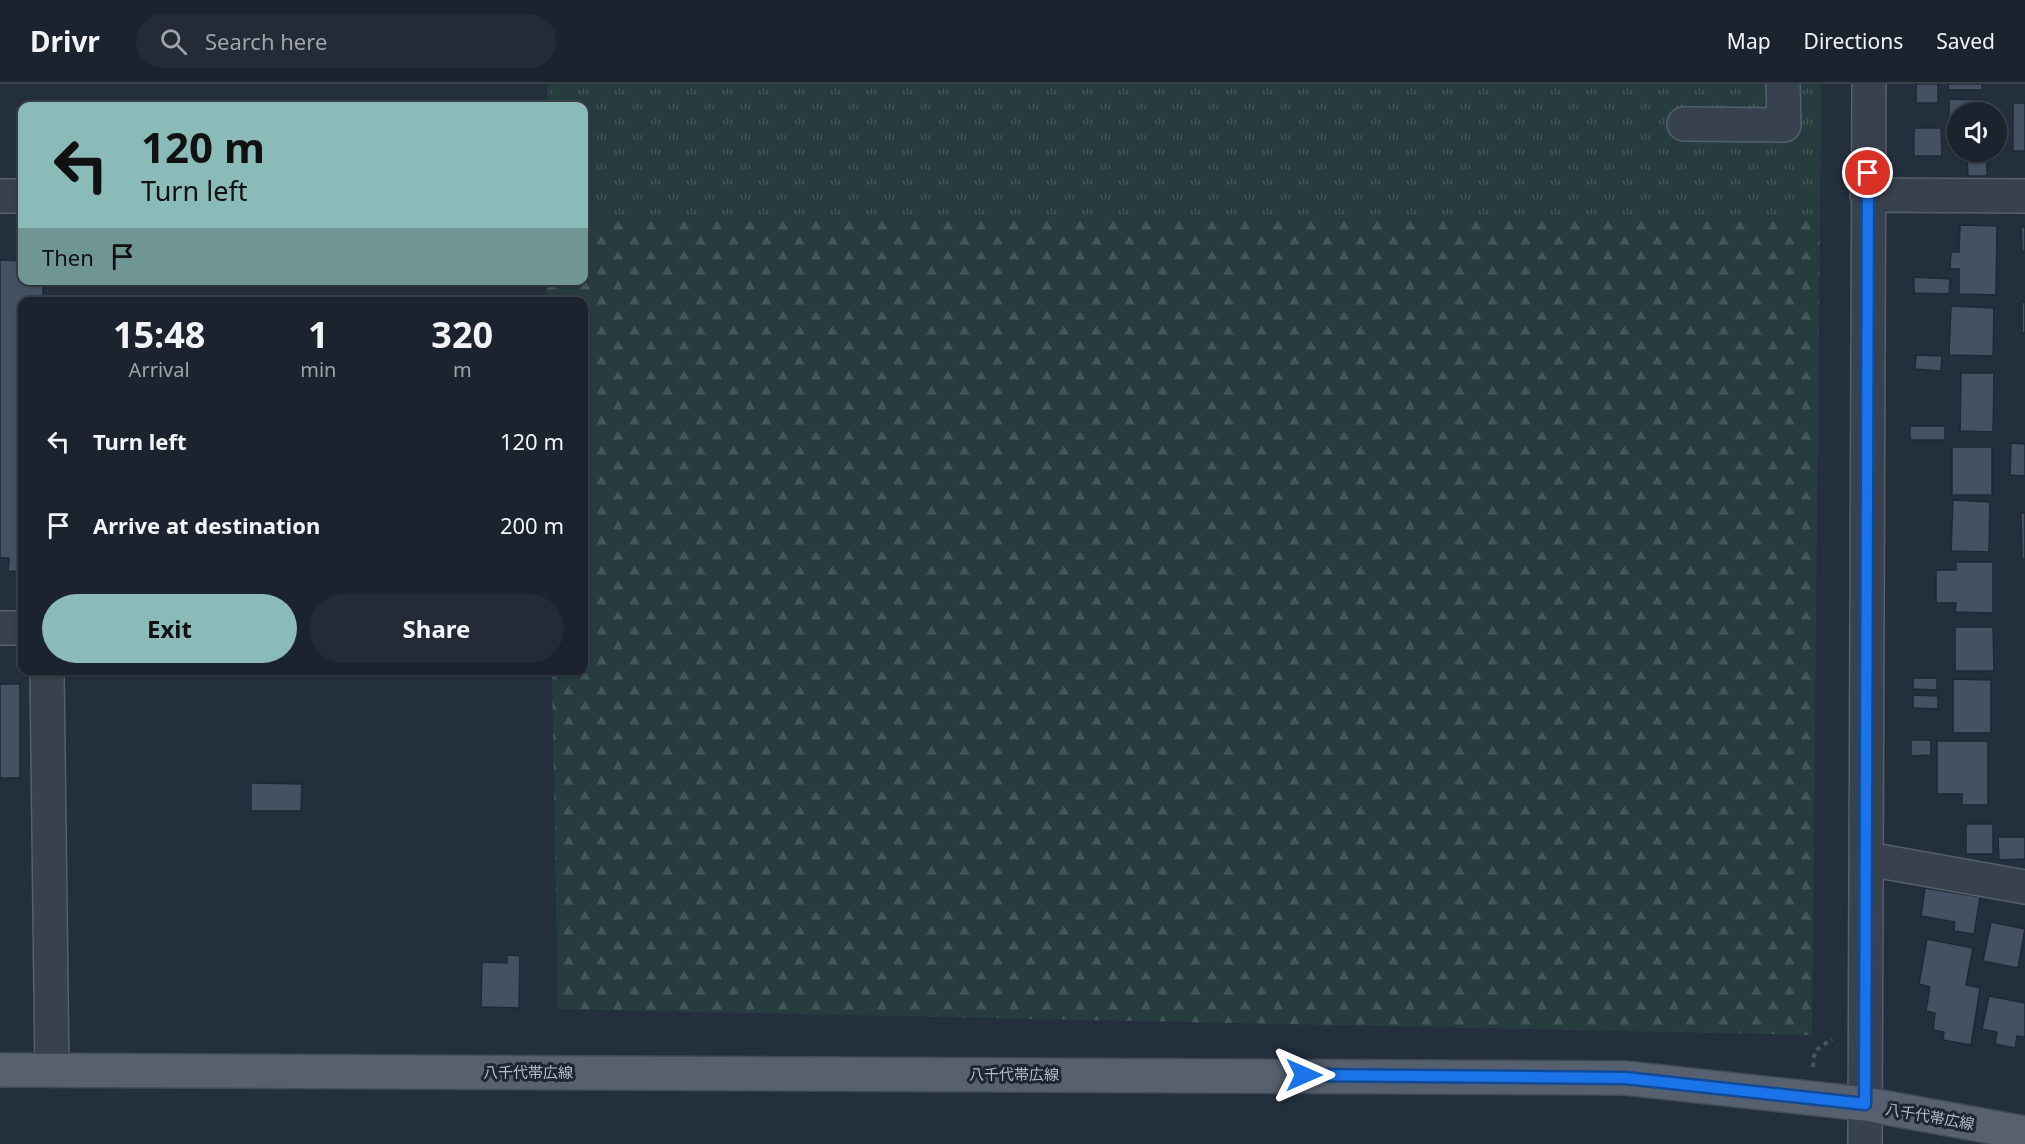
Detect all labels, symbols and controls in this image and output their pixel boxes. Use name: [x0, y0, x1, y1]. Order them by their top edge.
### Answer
search box: [136, 14, 556, 68]
text: Drivr: [30, 22, 100, 60]
icon: search: [157, 25, 190, 58]
text: Search here: [205, 26, 327, 56]
text: Map: [1727, 27, 1771, 55]
text: Directions: [1804, 27, 1903, 55]
text: Saved: [1936, 27, 1995, 55]
map controls: [1947, 102, 2007, 162]
button: sound: [1947, 102, 2007, 162]
text: 120 m: [141, 118, 265, 175]
icon: left: [42, 126, 120, 204]
pin: [1842, 147, 1893, 198]
icon: arrive: [1851, 156, 1884, 189]
text: Turn left: [141, 172, 247, 209]
icon: arrive: [106, 240, 139, 273]
text: Then: [42, 242, 94, 272]
text: 15:48: [113, 310, 205, 359]
text: 1: [308, 310, 329, 359]
text: 320: [431, 310, 493, 359]
text: Arrival: [129, 356, 190, 383]
text: min: [300, 356, 336, 383]
text: m: [453, 356, 472, 383]
icon: left: [42, 425, 75, 458]
text: Turn left: [93, 426, 187, 456]
text: 120 m: [500, 426, 564, 456]
icon: arrive: [42, 509, 75, 542]
text: Arrive at destination: [93, 510, 320, 540]
text: 200 m: [500, 510, 564, 540]
button: Exit: [42, 594, 297, 663]
button: Share: [309, 594, 564, 663]
position arrow: [1272, 1043, 1336, 1107]
street label: 八千代帯広線: [483, 1062, 573, 1082]
street label: 八千代帯広線: [969, 1064, 1059, 1084]
street label: 八千代帯広線: [1884, 1098, 1976, 1134]

